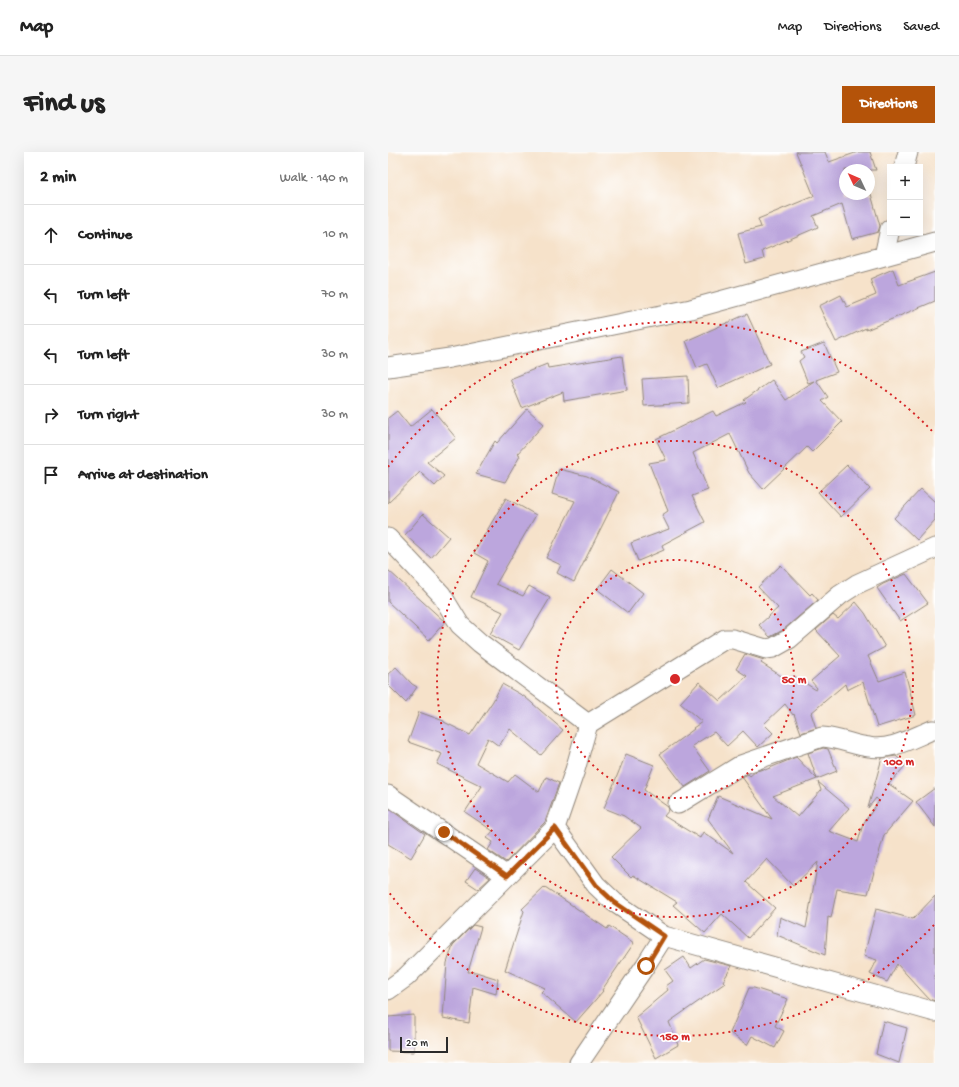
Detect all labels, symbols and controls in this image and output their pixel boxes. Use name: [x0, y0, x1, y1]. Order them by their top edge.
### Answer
text: Map: [20, 16, 53, 39]
text: Map: [778, 19, 802, 36]
text: Directions: [824, 19, 881, 36]
text: Saved: [903, 19, 939, 36]
button: Directions: [842, 86, 935, 123]
text: Find us: [24, 88, 104, 121]
north arrow: [839, 164, 875, 200]
map controls: [887, 164, 923, 236]
button: +: [887, 164, 923, 200]
text: 2 min: [40, 168, 76, 188]
text: Walk · 140 m: [280, 171, 348, 186]
button: −: [887, 200, 923, 236]
icon: ahead: [40, 224, 62, 246]
text: Continue: [78, 226, 132, 244]
text: 10 m: [323, 227, 348, 242]
icon: left: [40, 284, 62, 306]
text: Turn left: [78, 286, 129, 304]
text: 70 m: [322, 287, 348, 302]
icon: left: [40, 344, 62, 366]
text: Turn left: [78, 346, 129, 364]
text: 30 m: [322, 347, 348, 362]
icon: right: [40, 404, 62, 426]
text: Turn right: [78, 406, 138, 424]
text: 30 m: [322, 407, 348, 422]
icon: arrive: [40, 464, 62, 486]
text: Arrive at destination: [78, 466, 208, 484]
centre of rings: [668, 672, 682, 686]
text: 50 m: [782, 674, 807, 688]
text: 100 m: [883, 756, 914, 770]
route end: [435, 823, 453, 841]
route start: [637, 957, 655, 975]
text: 150 m: [659, 1031, 690, 1045]
scale bar: [400, 1035, 448, 1054]
text: 20 m: [406, 1038, 428, 1050]

